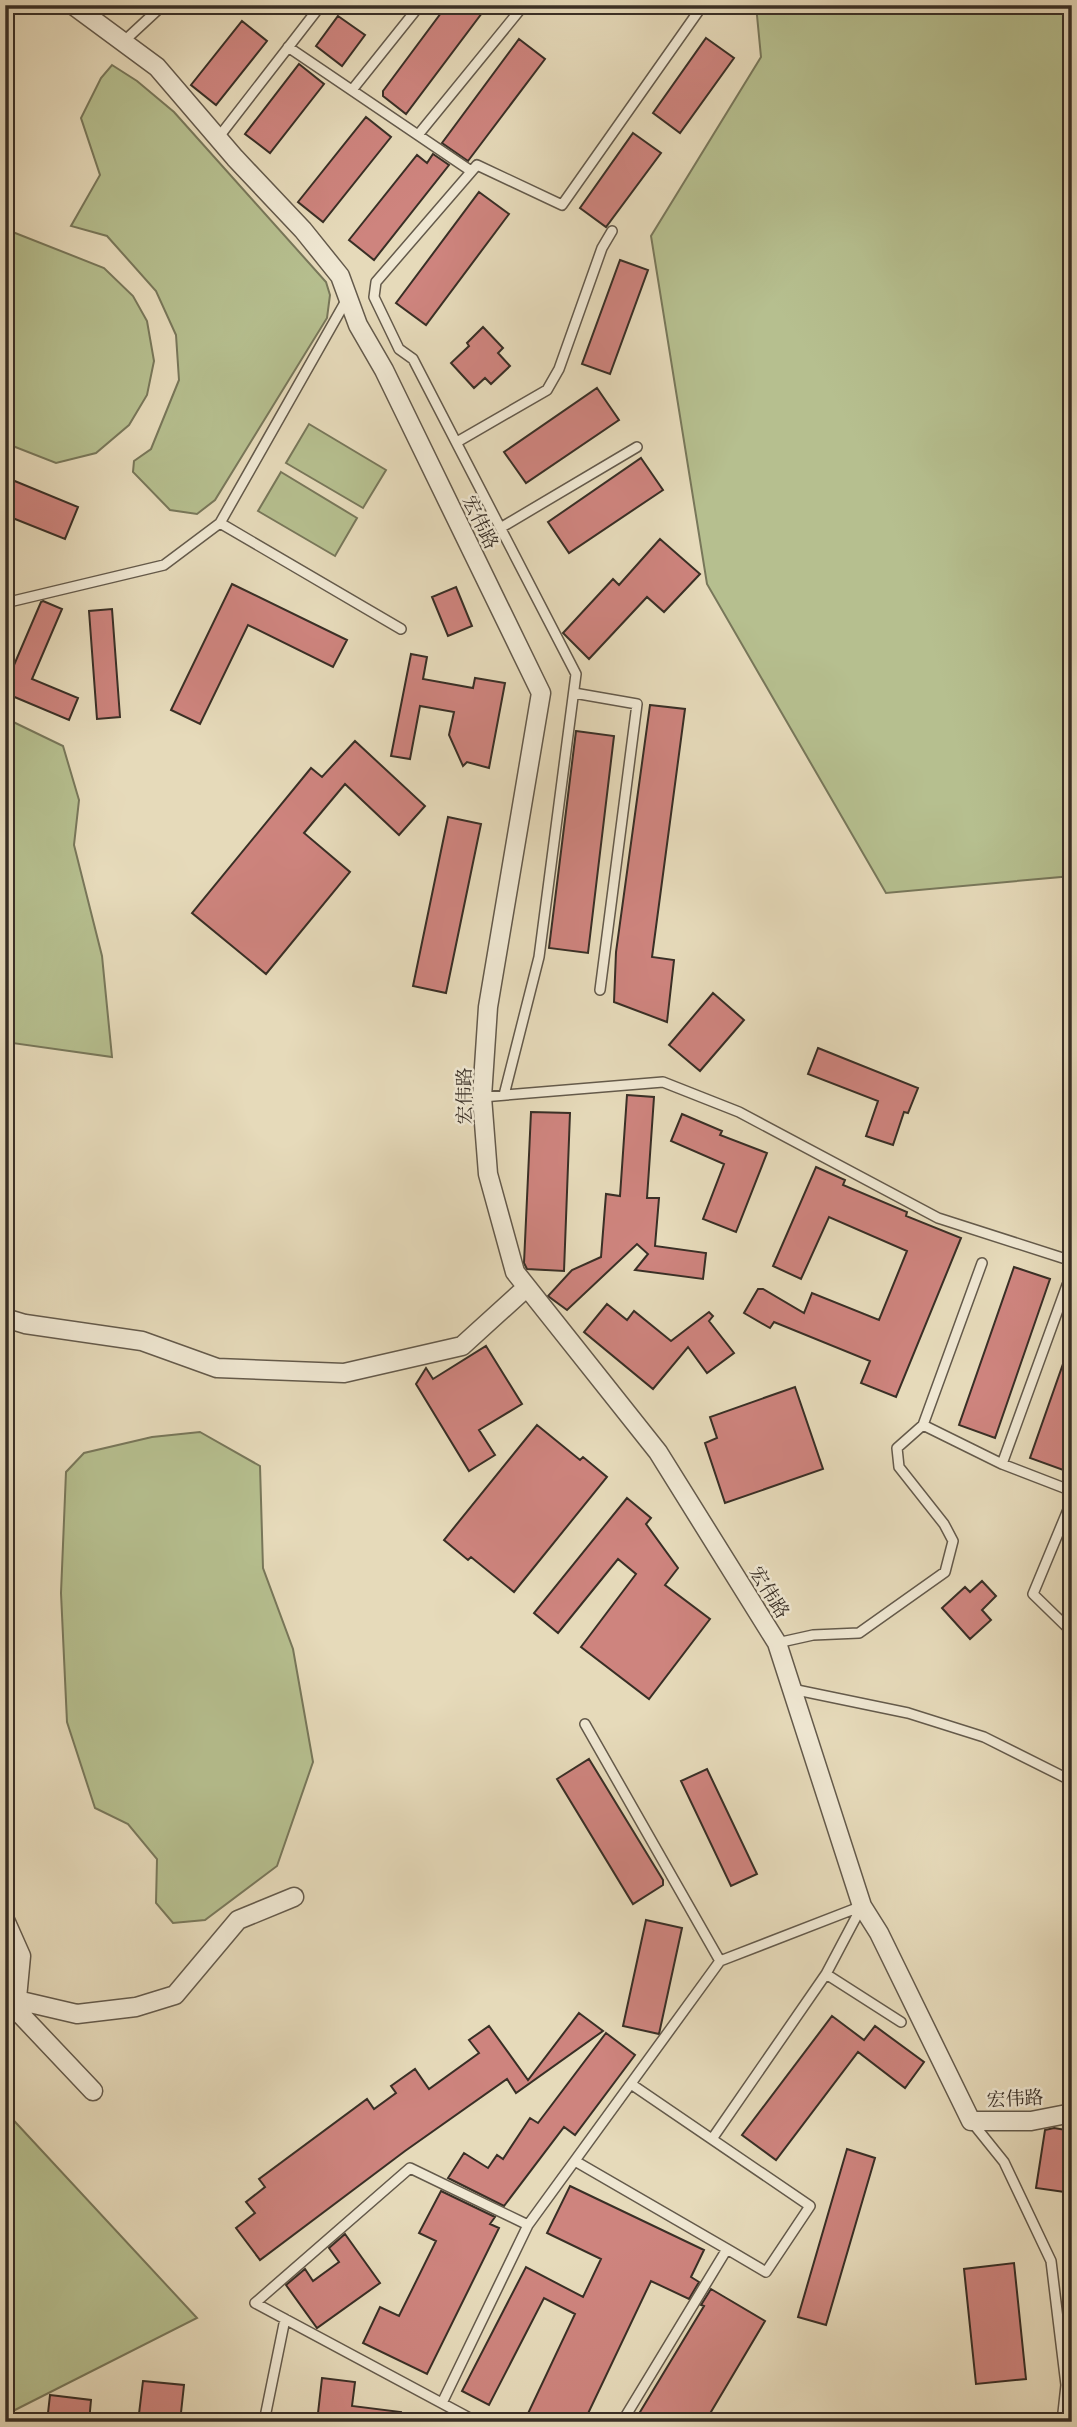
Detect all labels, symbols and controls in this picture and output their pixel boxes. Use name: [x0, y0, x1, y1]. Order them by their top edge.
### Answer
street label: 宏伟路: [458, 492, 503, 553]
street label: 宏伟路: [453, 1067, 476, 1125]
street label: 宏伟路: [745, 1562, 794, 1623]
street label: 宏伟路: [986, 2086, 1044, 2111]

